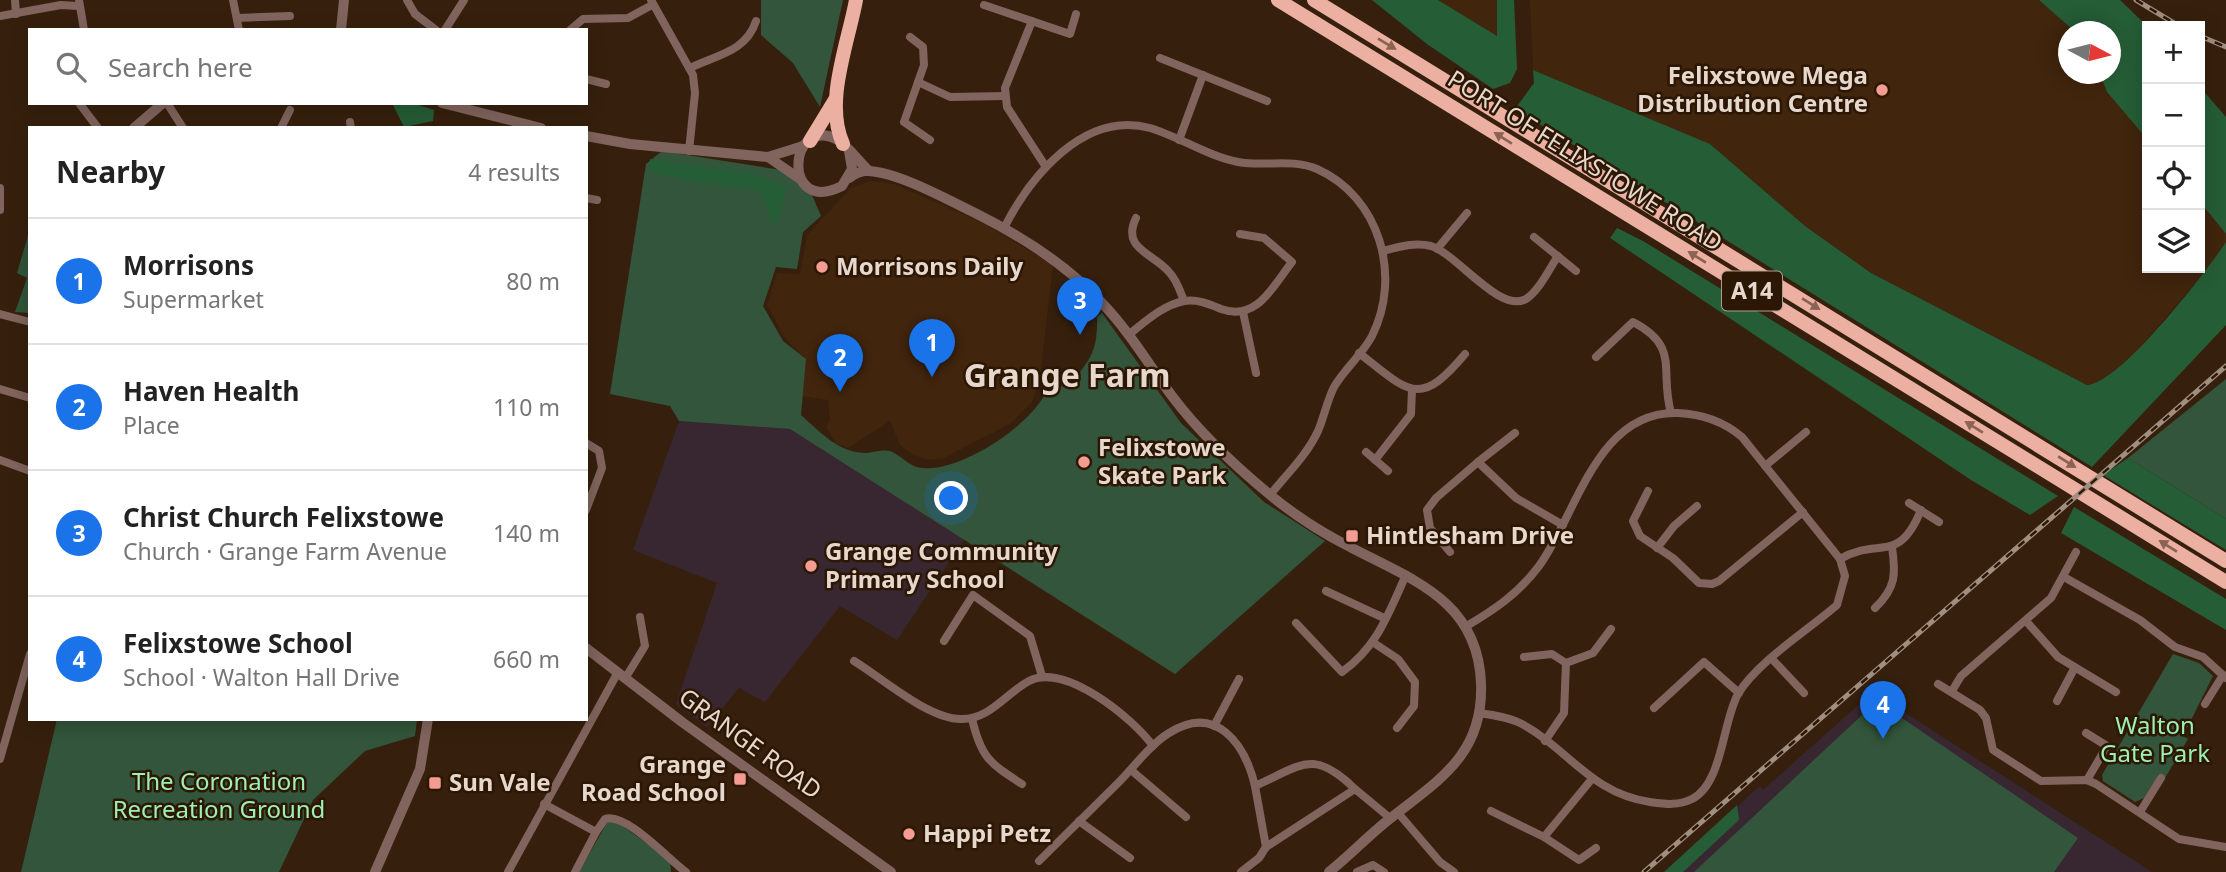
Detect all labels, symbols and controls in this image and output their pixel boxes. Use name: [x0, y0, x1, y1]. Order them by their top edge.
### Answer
north arrow: [2058, 21, 2121, 84]
map controls: [2142, 21, 2205, 273]
button: +: [2142, 21, 2205, 84]
search box: [28, 28, 588, 105]
one-way arrow: [1377, 37, 1396, 50]
icon: search: [52, 48, 90, 86]
text: Search here: [108, 49, 253, 85]
place label: Felixstowe Mega Distribution Centre: [1637, 58, 1868, 119]
street label: PORT OF FELIXSTOWE ROAD: [1442, 61, 1730, 258]
marker: Felixstowe Mega Distribution Centre: [1874, 82, 1890, 98]
button: −: [2142, 84, 2205, 147]
one-way arrow: [1493, 131, 1512, 144]
button: locate: [2142, 147, 2205, 210]
text: Nearby: [56, 151, 165, 192]
text: 4 results: [468, 156, 560, 188]
button: layers: [2142, 210, 2205, 273]
text: Morrisons: [123, 247, 254, 283]
place label: Morrisons Daily: [836, 249, 1023, 282]
one-way arrow: [1687, 250, 1706, 263]
marker: Morrisons Daily: [814, 259, 830, 275]
text: 1: [72, 265, 86, 297]
text: 80 m: [506, 265, 560, 297]
road number: A14: [1722, 272, 1782, 310]
pin: 3: [1057, 277, 1103, 335]
text: Supermarket: [123, 283, 264, 315]
one-way arrow: [1801, 297, 1820, 310]
pin: 1: [909, 319, 955, 377]
pin: 2: [817, 334, 863, 392]
district label: Grange Farm: [964, 353, 1170, 396]
text: Haven Health: [123, 373, 299, 409]
text: 2: [72, 391, 86, 423]
text: 110 m: [493, 391, 560, 423]
text: Place: [123, 409, 180, 441]
one-way arrow: [1964, 421, 1984, 434]
place label: Felixstowe Skate Park: [1098, 430, 1226, 491]
marker: Felixstowe Skate Park: [1076, 454, 1092, 470]
one-way arrow: [2057, 456, 2076, 469]
your location: [934, 481, 968, 515]
text: Christ Church Felixstowe: [123, 499, 444, 535]
text: 3: [72, 517, 86, 549]
text: 140 m: [493, 517, 560, 549]
place label: Hintlesham Drive: [1366, 518, 1574, 551]
marker: Hintlesham Drive: [1344, 528, 1360, 544]
place label: Grange Community Primary School: [825, 534, 1058, 595]
text: Church · Grange Farm Avenue: [123, 535, 447, 567]
one-way arrow: [2158, 540, 2177, 553]
marker: Grange Community Primary School: [803, 558, 819, 574]
text: Felixstowe School: [123, 625, 353, 661]
text: 4: [72, 643, 86, 675]
text: 660 m: [493, 643, 560, 675]
text: School · Walton Hall Drive: [123, 661, 400, 693]
street label: GRANGE ROAD: [673, 680, 829, 806]
pin: 4: [1860, 681, 1906, 739]
park label: Walton Gate Park: [2100, 708, 2210, 769]
place label: Grange Road School: [581, 747, 726, 808]
park label: The Coronation Recreation Ground: [113, 764, 325, 825]
place label: Sun Vale: [449, 765, 551, 798]
marker: Grange Road School: [732, 771, 748, 787]
marker: Sun Vale: [427, 775, 443, 791]
place label: Happi Petz: [923, 816, 1051, 849]
marker: Happi Petz: [901, 826, 917, 842]

